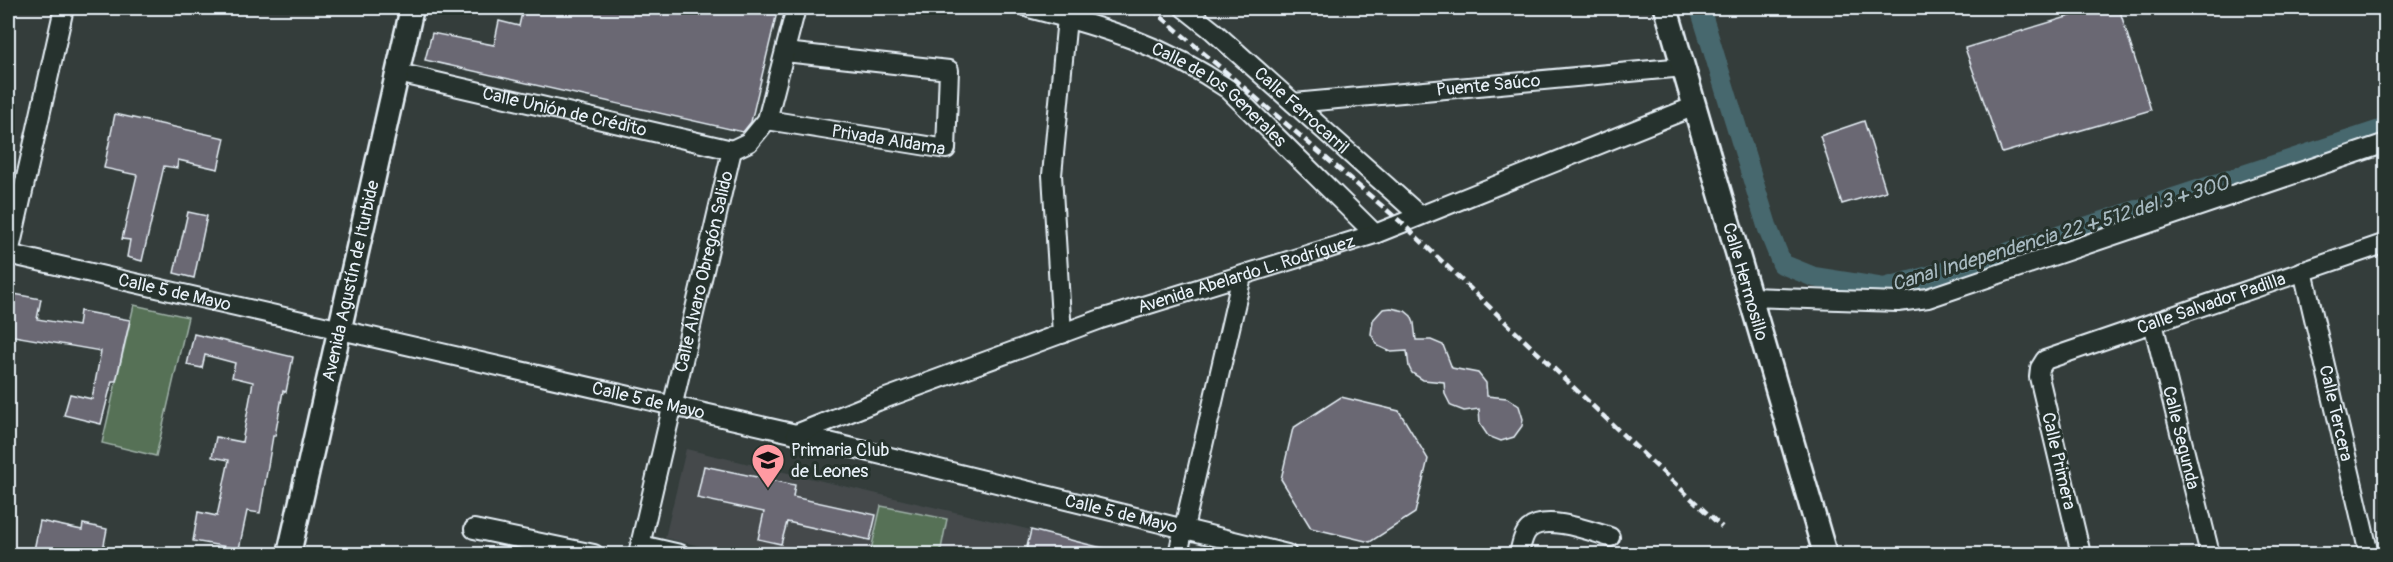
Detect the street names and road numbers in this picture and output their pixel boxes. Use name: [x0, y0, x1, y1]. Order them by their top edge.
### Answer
street label: Calle de los Generales: [1148, 37, 1291, 152]
street label: Calle Ferrocarril: [1249, 62, 1354, 159]
street label: Puente Saúco: [1435, 69, 1542, 102]
street label: Calle Unión de Crédito: [480, 82, 649, 142]
street label: Privada Aldama: [830, 120, 947, 161]
street label: Calle Álvaro Obregón Salido: [670, 168, 739, 375]
street label: Avenida Agustín de Iturbide: [317, 178, 385, 384]
street label: Calle Hermosillo: [1717, 220, 1773, 344]
street label: Avenida Abelardo L. Rodríguez: [1135, 230, 1358, 319]
street label: Calle Salvador Padilla: [2134, 267, 2289, 340]
street label: Calle 5 de Mayo: [116, 269, 234, 317]
street label: Calle Tercera: [2313, 363, 2358, 464]
street label: Calle 5 de Mayo: [590, 377, 707, 425]
street label: Calle Segunda: [2157, 384, 2205, 492]
street label: Calle Primera: [2036, 410, 2081, 512]
street label: Calle 5 de Mayo: [1062, 489, 1180, 539]

